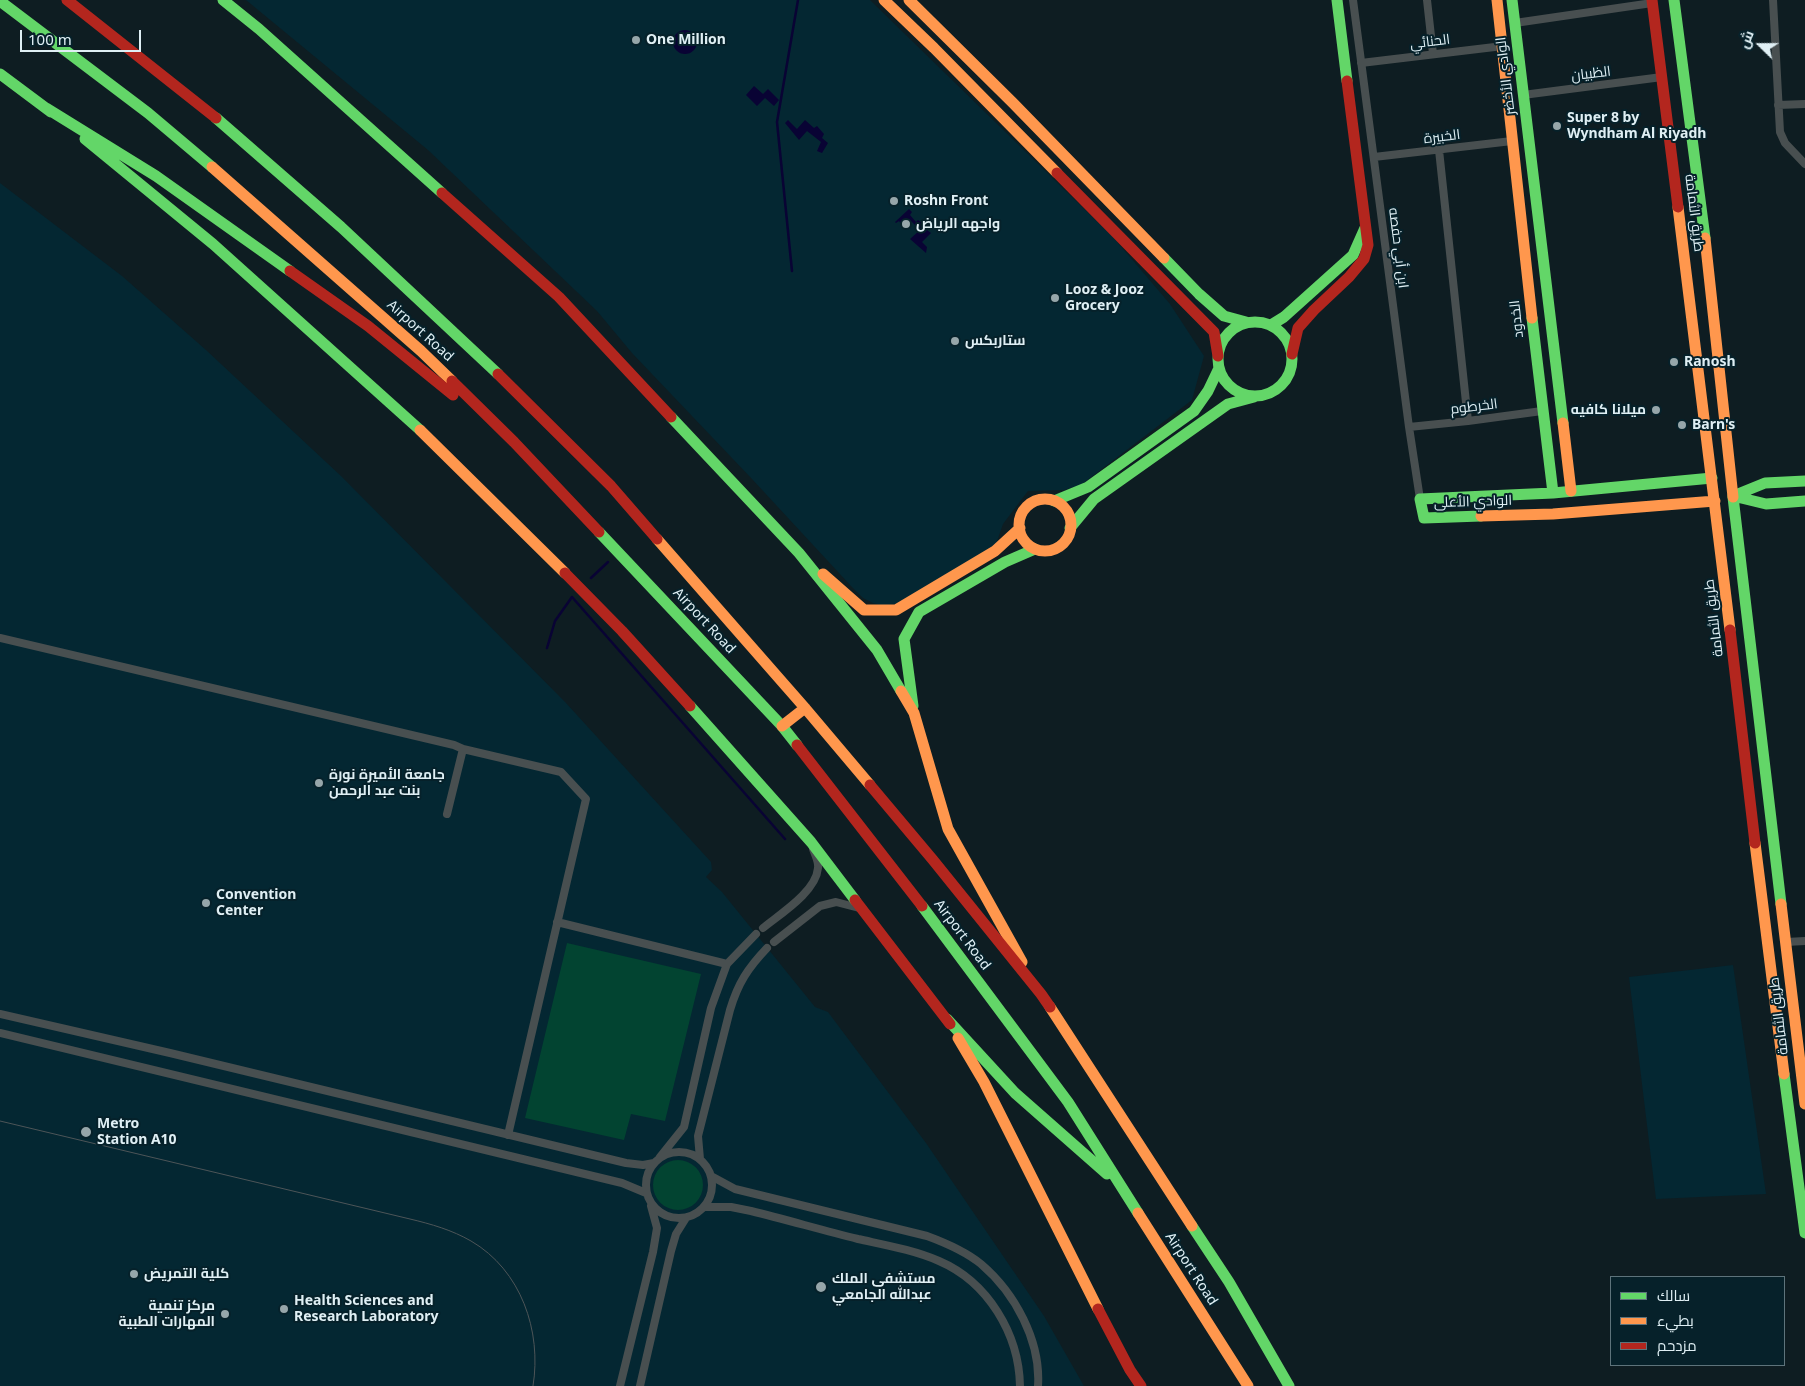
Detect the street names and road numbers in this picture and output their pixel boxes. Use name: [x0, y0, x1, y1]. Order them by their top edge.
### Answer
street label: الحنائي: [1409, 31, 1451, 53]
street label: الوادي الأخضر: [1493, 36, 1519, 116]
street label: الظبيان: [1570, 63, 1612, 85]
street label: الخبيرة: [1423, 126, 1461, 148]
street label: طريق الثمامة: [1681, 173, 1707, 253]
street label: ابن أبي حفصه: [1385, 207, 1411, 289]
street label: Airport Road: [383, 297, 457, 365]
street label: الخدود: [1507, 299, 1527, 339]
street label: الخرطوم: [1449, 396, 1499, 418]
street label: الوادي الأعلى: [1434, 492, 1512, 512]
street label: طريق الثمامة: [1701, 578, 1727, 658]
street label: Airport Road: [669, 585, 739, 657]
street label: Airport Road: [930, 897, 994, 973]
street label: طريق الثمامة: [1766, 976, 1792, 1056]
street label: Airport Road: [1161, 1229, 1221, 1309]

